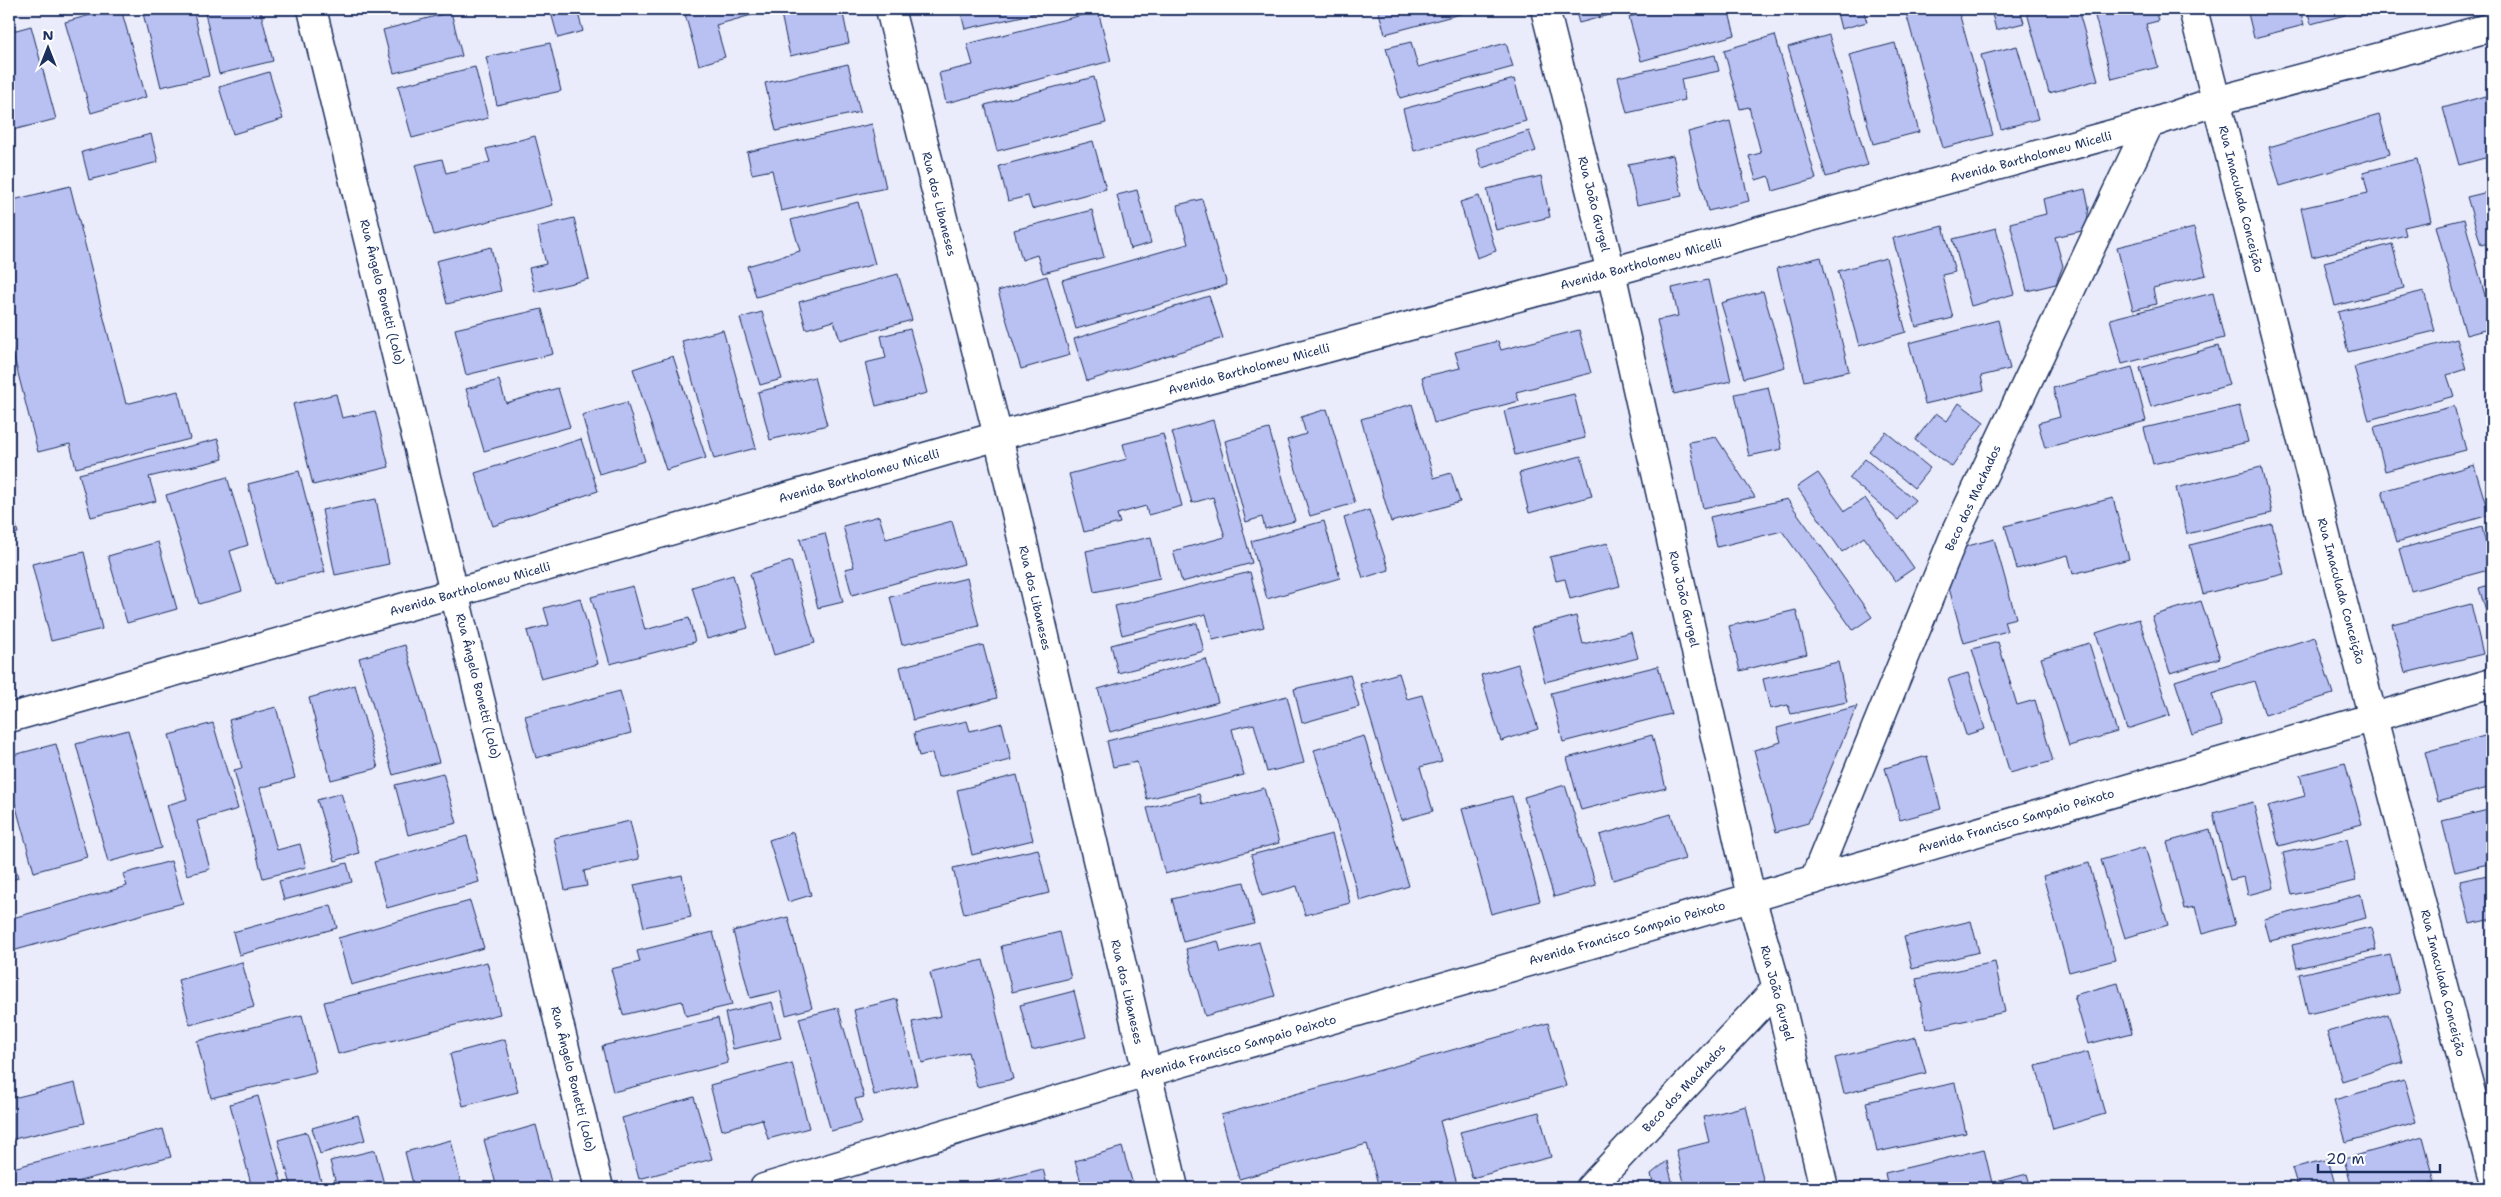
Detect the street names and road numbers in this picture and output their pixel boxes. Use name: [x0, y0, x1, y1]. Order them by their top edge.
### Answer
street label: Rua Imaculada Conceição: [2215, 124, 2267, 274]
street label: Avenida Bartholomeu Micelli: [1948, 128, 2114, 186]
street label: Rua dos Libaneses: [918, 150, 960, 258]
street label: Rua João Gurgel: [1574, 154, 1614, 254]
street label: Rua Ângelo Bonetti (Lolo): [356, 218, 408, 366]
street label: Avenida Bartholomeu Micelli: [1558, 235, 1724, 293]
street label: Avenida Bartholomeu Micelli: [1166, 340, 1332, 398]
street label: Beco dos Machados: [1941, 442, 2005, 554]
street label: Avenida Bartholomeu Micelli: [777, 445, 941, 507]
street label: Rua Imaculada Conceição: [2314, 516, 2368, 666]
street label: Rua dos Libaneses: [1015, 544, 1055, 652]
street label: Rua João Gurgel: [1665, 549, 1703, 649]
street label: Avenida Bartholomeu Micelli: [388, 558, 552, 620]
street label: Rua Ângelo Bonetti (Lolo): [452, 612, 504, 760]
street label: Avenida Francisco Sampaio Peixoto: [1916, 785, 2116, 857]
street label: Avenida Francisco Sampaio Peixoto: [1527, 897, 1727, 969]
street label: Rua Imaculada Conceição: [2417, 908, 2469, 1058]
street label: Rua dos Libaneses: [1107, 938, 1147, 1046]
street label: Rua João Gurgel: [1757, 944, 1798, 1043]
street label: Rua Ângelo Bonetti (Lolo): [547, 1005, 599, 1153]
street label: Avenida Francisco Sampaio Peixoto: [1138, 1011, 1338, 1083]
street label: Beco dos Machados: [1639, 1040, 1729, 1136]

